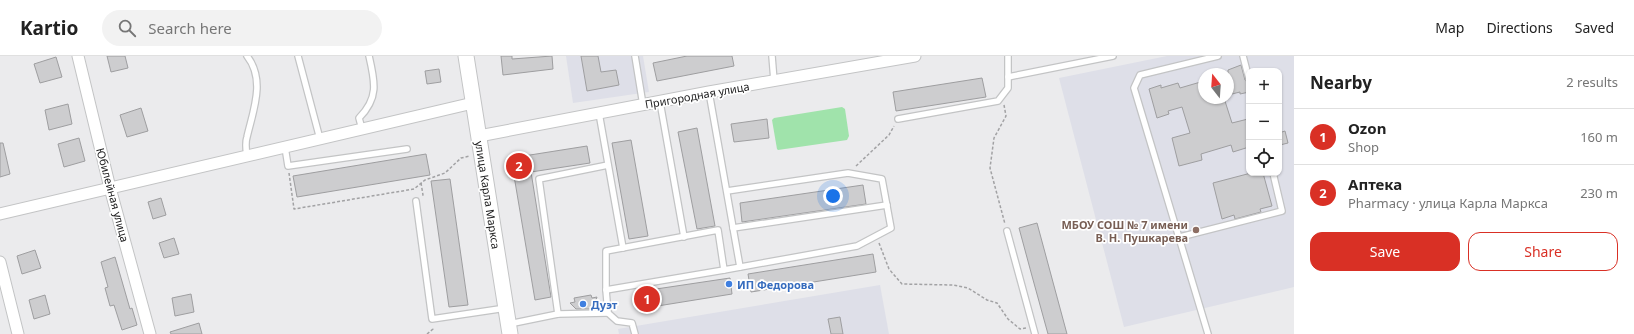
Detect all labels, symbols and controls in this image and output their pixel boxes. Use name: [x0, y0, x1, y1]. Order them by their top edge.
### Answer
search box: [102, 10, 382, 46]
text: Kartio: [20, 15, 78, 41]
icon: search: [116, 17, 138, 39]
text: Search here: [148, 18, 232, 38]
text: Map: [1435, 18, 1464, 37]
text: Directions: [1486, 18, 1553, 37]
text: Saved: [1575, 18, 1614, 37]
north arrow: [1198, 68, 1234, 104]
map controls: [1246, 68, 1282, 176]
button: +: [1246, 68, 1282, 104]
text: Nearby: [1310, 71, 1372, 94]
text: 2 results: [1566, 73, 1618, 91]
street label: Пригородная улица: [644, 78, 750, 112]
button: −: [1246, 104, 1282, 140]
text: Ozon: [1348, 118, 1386, 138]
text: 1: [1319, 128, 1327, 146]
text: 160 m: [1580, 128, 1618, 146]
text: Shop: [1348, 138, 1379, 156]
street label: улица Карла Маркса: [472, 140, 504, 250]
button: locate: [1246, 140, 1282, 176]
street label: Юбилейная улица: [93, 146, 133, 244]
pin: 2: [506, 151, 532, 181]
text: Аптека: [1348, 174, 1402, 194]
text: 2: [1319, 184, 1327, 202]
text: 230 m: [1580, 184, 1618, 202]
your location: [823, 186, 843, 206]
text: Pharmacy · улица Карла Маркса: [1348, 194, 1548, 212]
place label: МБОУ СОШ № 7 имени В. Н. Пушкарева: [1061, 217, 1188, 245]
marker: МБОУ СОШ № 7 имени В. Н. Пушкарева: [1191, 225, 1201, 235]
button: Save: [1310, 232, 1460, 271]
button: Share: [1468, 232, 1618, 271]
place label: ИП Федорова: [737, 277, 814, 292]
marker: ИП Федорова: [724, 279, 734, 289]
pin: 1: [634, 284, 660, 314]
place label: Дуэт: [591, 297, 618, 312]
marker: Дуэт: [578, 299, 588, 309]

